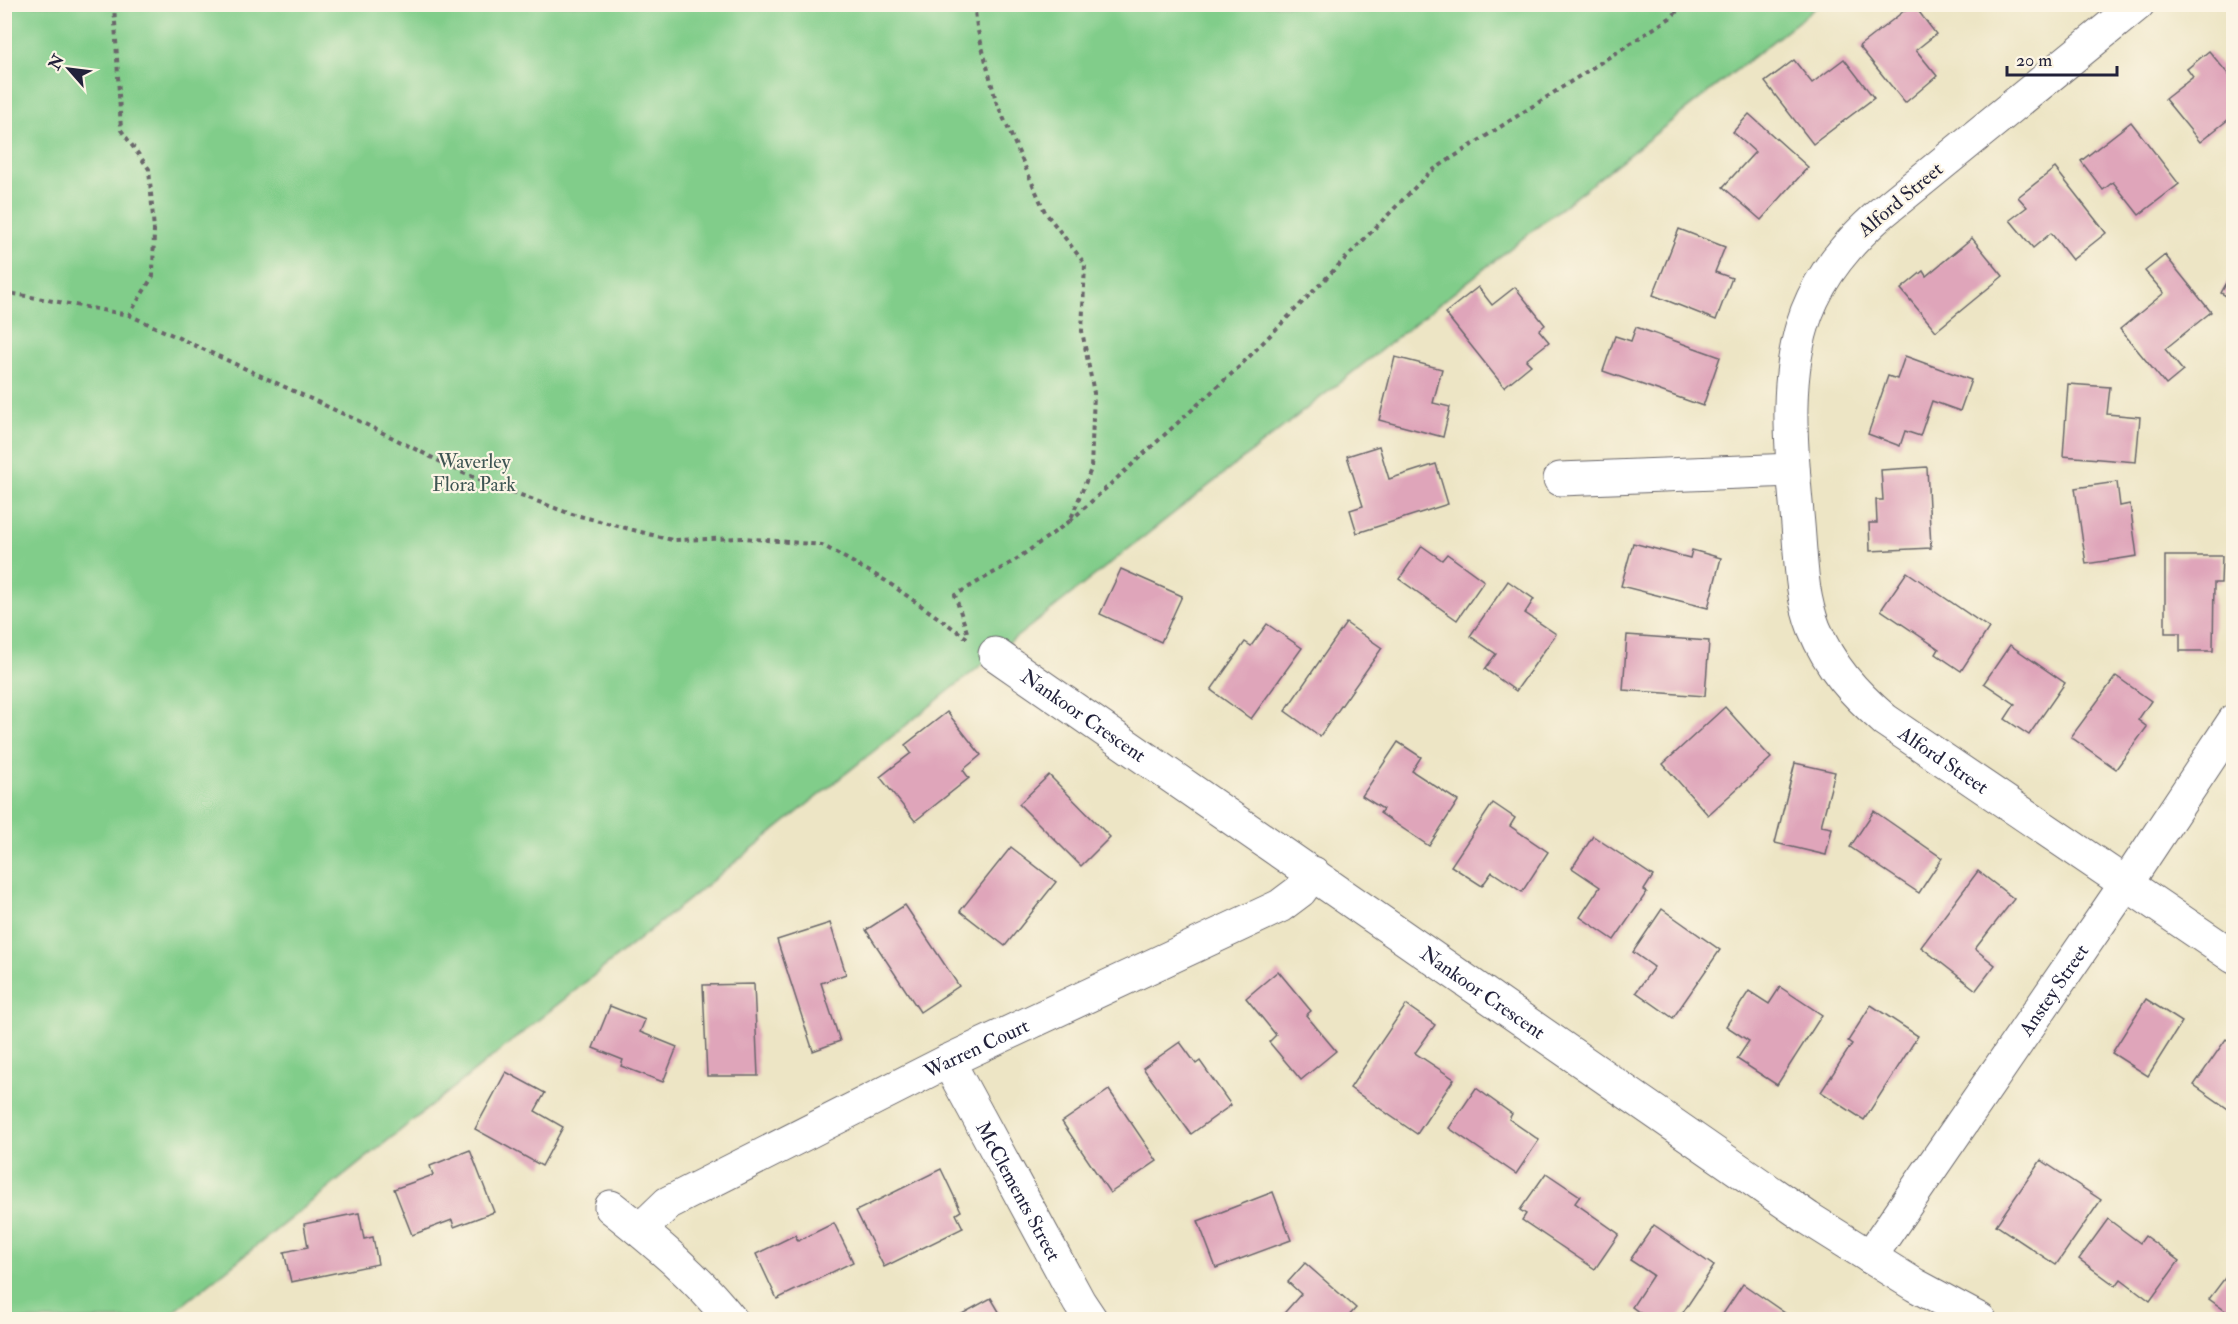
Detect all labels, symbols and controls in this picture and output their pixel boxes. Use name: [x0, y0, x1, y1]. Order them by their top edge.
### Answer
north arrow: [39, 39, 99, 99]
scale bar: [2007, 39, 2116, 77]
text: 20 m: [2016, 49, 2052, 72]
text: N: [44, 51, 69, 74]
street label: Alford Street: [1852, 156, 1948, 243]
park label: Waverley Flora Park: [432, 449, 516, 497]
street label: Nankoor Crescent: [1016, 664, 1151, 768]
street label: Alford Street: [1893, 720, 1994, 800]
street label: Anstey Street: [2013, 939, 2094, 1042]
street label: Nankoor Crescent: [1416, 941, 1550, 1045]
street label: Warren Court: [919, 1013, 1033, 1085]
street label: McClements Street: [970, 1117, 1066, 1266]

